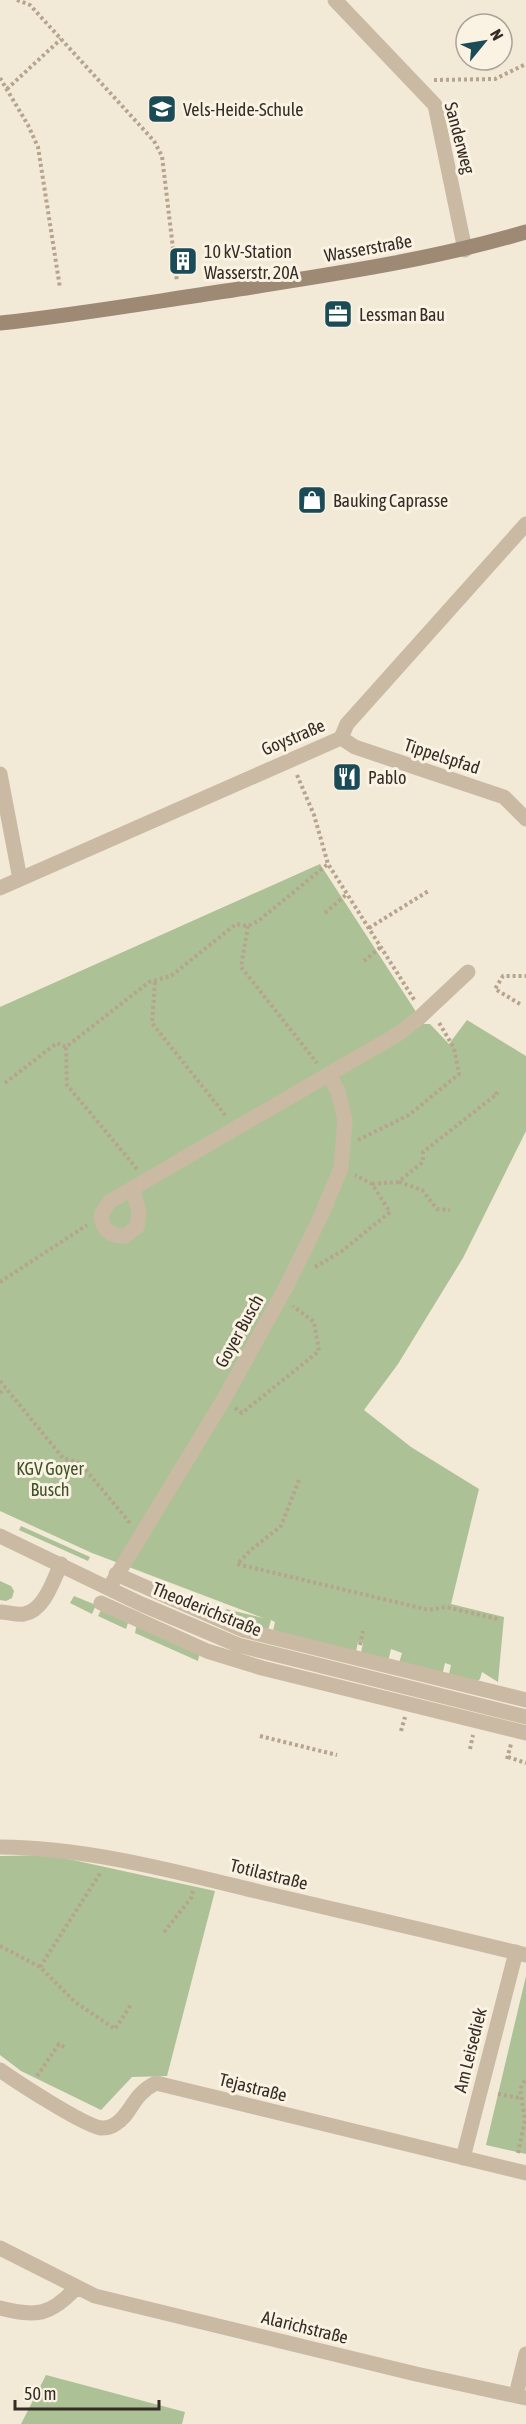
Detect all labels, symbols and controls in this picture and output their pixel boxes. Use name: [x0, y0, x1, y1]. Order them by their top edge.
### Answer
north arrow: [454, 12, 514, 72]
text: N: [487, 26, 507, 43]
school or university icon: Vels-Heide-Schule: [146, 93, 178, 125]
place label: Vels-Heide-Schule: [183, 99, 303, 120]
street label: Sanderweg: [440, 100, 480, 176]
street label: Wasserstraße: [323, 230, 413, 266]
place label: 10 kV-Station Wasserstr. 20A: [204, 241, 299, 283]
building icon: 10 kV-Station Wasserstr. 20A: [167, 245, 199, 277]
office icon: Lessman Bau: [322, 298, 354, 330]
place label: Lessman Bau: [359, 304, 445, 325]
shop icon: Bauking Caprasse: [296, 484, 328, 516]
place label: Bauking Caprasse: [333, 490, 448, 511]
street label: Goystraße: [258, 714, 328, 760]
street label: Tippelspfad: [401, 734, 483, 778]
restaurant icon: Pablo: [331, 761, 363, 793]
place label: Pablo: [368, 767, 406, 788]
street label: Goyer Busch: [210, 1291, 268, 1371]
park label: KGV Goyer Busch: [16, 1458, 85, 1500]
street label: Theoderichstraße: [149, 1578, 265, 1640]
street label: Totilastraße: [228, 1854, 310, 1894]
street label: Am Leisediek: [449, 2005, 491, 2095]
street label: Tejastraße: [217, 2068, 289, 2106]
street label: Alarichstraße: [260, 2306, 350, 2348]
scale bar: [15, 2373, 159, 2411]
text: 50 m: [24, 2383, 56, 2404]

